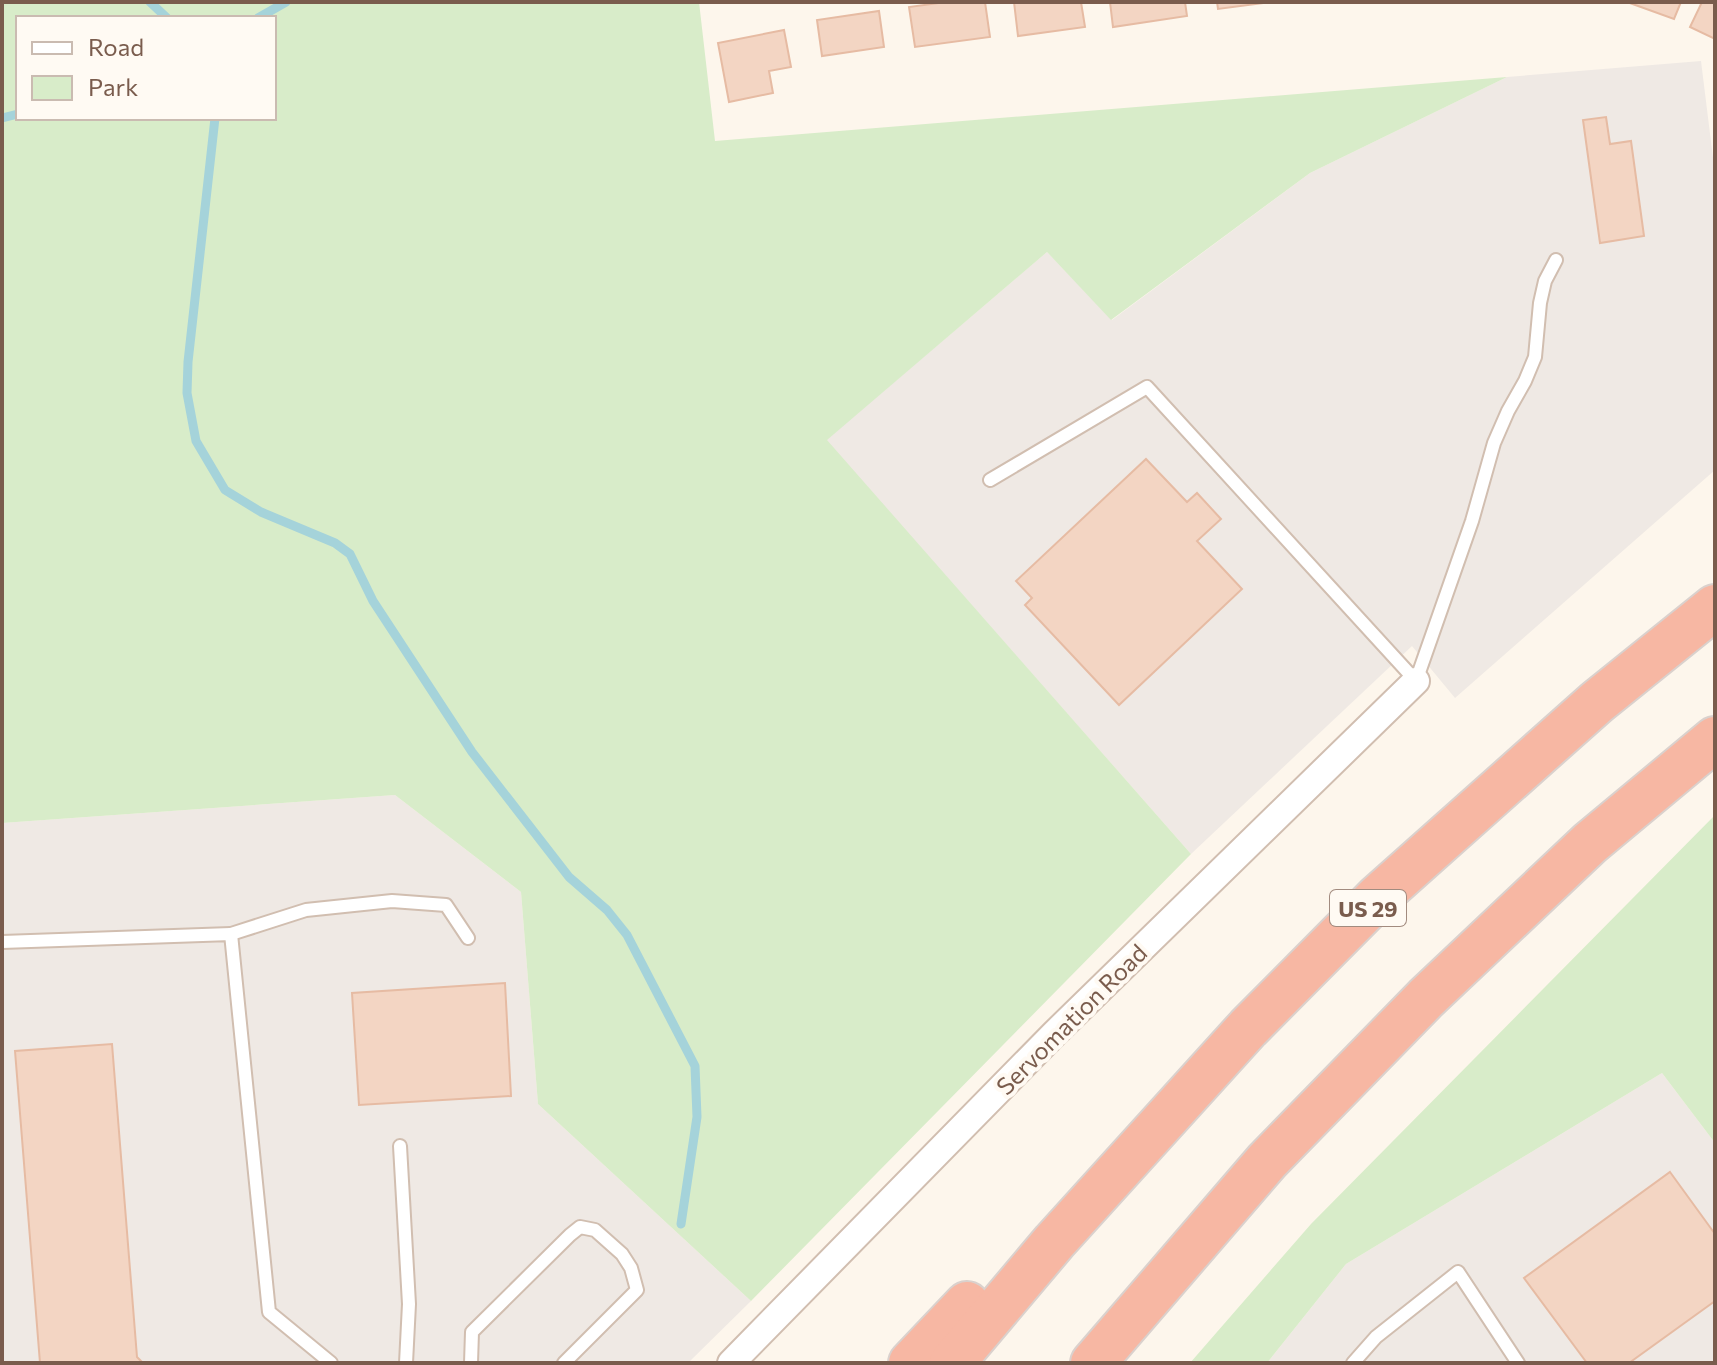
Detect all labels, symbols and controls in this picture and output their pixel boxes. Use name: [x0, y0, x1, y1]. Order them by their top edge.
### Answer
legend: [16, 16, 276, 120]
text: Road: [88, 32, 144, 61]
text: Park: [88, 72, 138, 101]
road number: US 29: [1330, 890, 1406, 926]
street label: Servomation Road: [990, 938, 1152, 1100]

